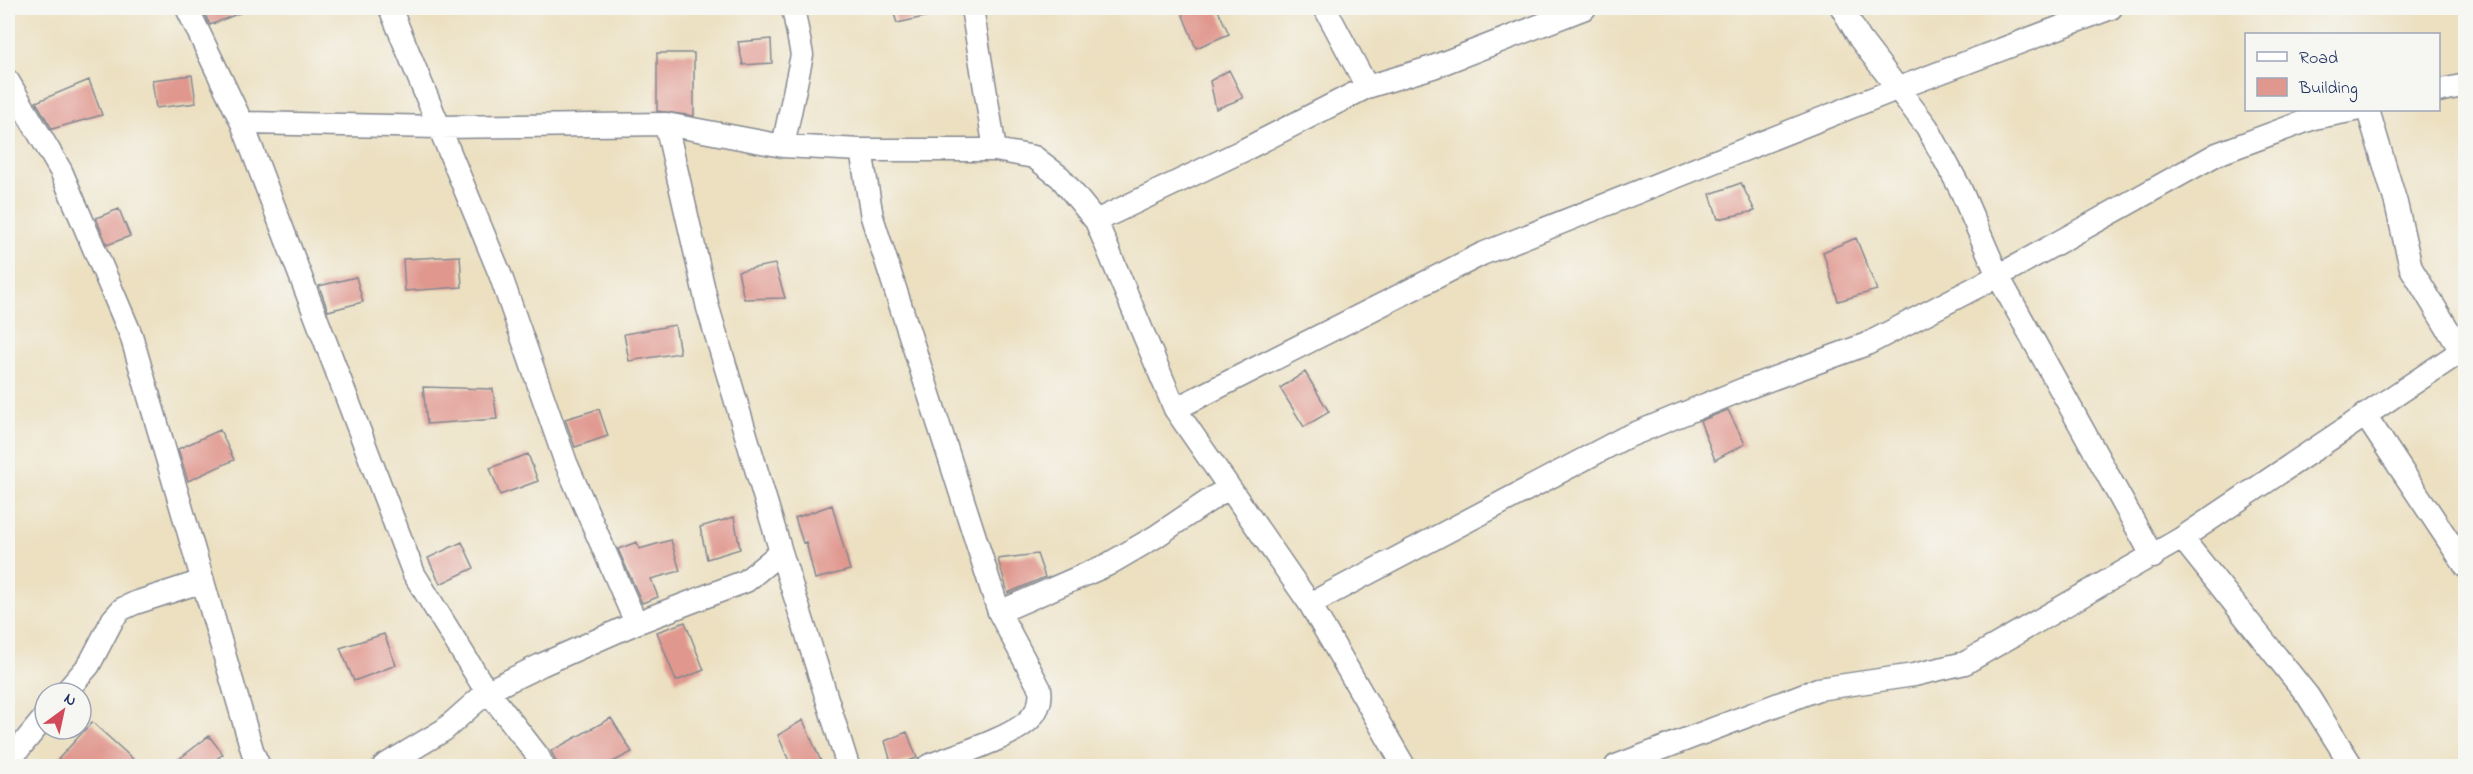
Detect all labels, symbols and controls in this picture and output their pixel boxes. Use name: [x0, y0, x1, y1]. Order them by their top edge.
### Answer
legend: [2245, 33, 2440, 111]
text: Road: [2299, 46, 2338, 72]
text: Building: [2298, 76, 2358, 103]
north arrow: [33, 681, 93, 741]
text: N: [59, 687, 81, 713]

